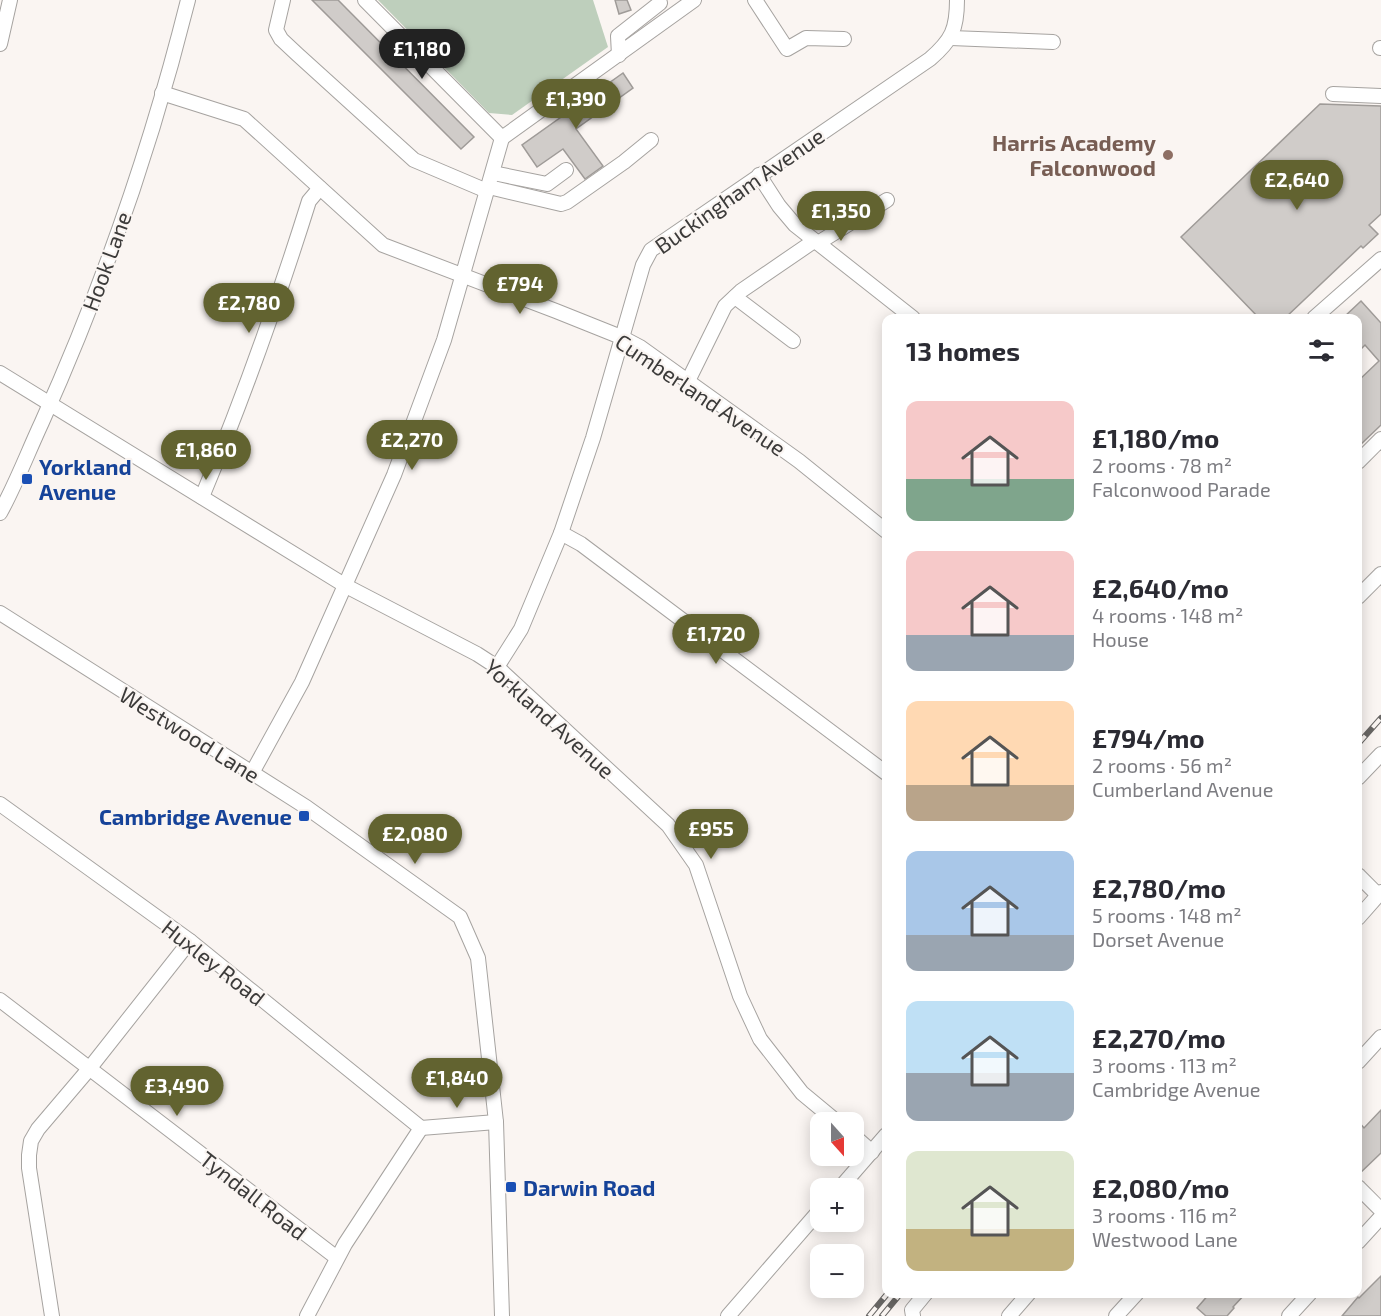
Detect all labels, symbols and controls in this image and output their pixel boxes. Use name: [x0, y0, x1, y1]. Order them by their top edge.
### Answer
pin: £1,180: [373, 29, 471, 80]
text: £1,180: [393, 36, 451, 60]
pin: £1,390: [527, 79, 625, 130]
text: £1,390: [546, 86, 606, 110]
street label: Buckingham Avenue: [649, 122, 829, 258]
place label: Harris Academy Falconwood: [992, 129, 1157, 180]
marker: Harris Academy Falconwood: [1161, 148, 1175, 162]
pin: £2,640: [1248, 160, 1346, 211]
text: £2,640: [1264, 167, 1330, 191]
pin: £1,350: [792, 191, 890, 242]
text: £1,350: [811, 198, 871, 222]
street label: Hook Lane: [76, 208, 136, 314]
pin: £794: [484, 264, 556, 315]
text: £794: [497, 271, 543, 295]
pin: £2,780: [200, 283, 298, 334]
text: £2,780: [217, 290, 281, 314]
street label: Cumberland Avenue: [611, 327, 791, 461]
icon: filters: [1305, 334, 1338, 367]
text: 13 homes: [906, 335, 1020, 366]
pin: £2,270: [363, 420, 461, 471]
text: £1,180/mo: [1092, 422, 1219, 453]
icon: home: [954, 425, 1026, 497]
text: £2,270: [381, 427, 443, 451]
pin: £1,860: [157, 430, 255, 481]
text: £1,860: [175, 437, 237, 461]
place label: Yorkland Avenue: [39, 453, 132, 504]
text: 2 rooms · 78 m²: [1092, 453, 1232, 477]
marker: Yorkland Avenue: [20, 472, 34, 486]
text: Falconwood Parade: [1092, 477, 1271, 501]
text: £2,640/mo: [1092, 572, 1229, 603]
icon: home: [954, 575, 1026, 647]
text: 4 rooms · 148 m²: [1092, 603, 1243, 627]
pin: £1,720: [667, 614, 765, 665]
text: £1,720: [686, 621, 746, 645]
text: House: [1092, 627, 1149, 651]
street label: Yorkland Avenue: [480, 653, 620, 783]
street label: Westwood Lane: [115, 680, 265, 788]
text: £794/mo: [1092, 722, 1205, 753]
icon: home: [954, 725, 1026, 797]
text: 2 rooms · 56 m²: [1092, 753, 1232, 777]
text: Cumberland Avenue: [1092, 777, 1273, 801]
place label: Cambridge Avenue: [99, 803, 292, 829]
marker: Cambridge Avenue: [297, 809, 311, 823]
pin: £955: [675, 809, 747, 860]
pin: £2,080: [366, 814, 464, 865]
text: £955: [688, 816, 734, 840]
text: £2,080: [382, 821, 448, 845]
text: £2,780/mo: [1092, 872, 1226, 903]
icon: home: [954, 875, 1026, 947]
text: 5 rooms · 148 m²: [1092, 903, 1242, 927]
street label: Huxley Road: [157, 914, 271, 1010]
text: Dorset Avenue: [1092, 927, 1224, 951]
text: £2,270/mo: [1092, 1022, 1226, 1053]
icon: home: [954, 1025, 1026, 1097]
text: 3 rooms · 113 m²: [1092, 1053, 1237, 1077]
pin: £1,840: [408, 1058, 506, 1109]
text: £1,840: [425, 1065, 489, 1089]
pin: £3,490: [128, 1066, 226, 1117]
text: £3,490: [145, 1073, 209, 1097]
text: Cambridge Avenue: [1092, 1077, 1261, 1101]
north arrow: [810, 1112, 864, 1166]
map controls: [810, 1112, 864, 1298]
street label: Tyndall Road: [195, 1145, 313, 1245]
text: £2,080/mo: [1092, 1172, 1229, 1203]
place label: Darwin Road: [523, 1174, 655, 1200]
icon: home: [954, 1175, 1026, 1247]
button: +: [810, 1178, 864, 1232]
marker: Darwin Road: [504, 1180, 518, 1194]
text: 3 rooms · 116 m²: [1092, 1203, 1237, 1227]
text: Westwood Lane: [1092, 1227, 1238, 1251]
button: −: [810, 1244, 864, 1298]

